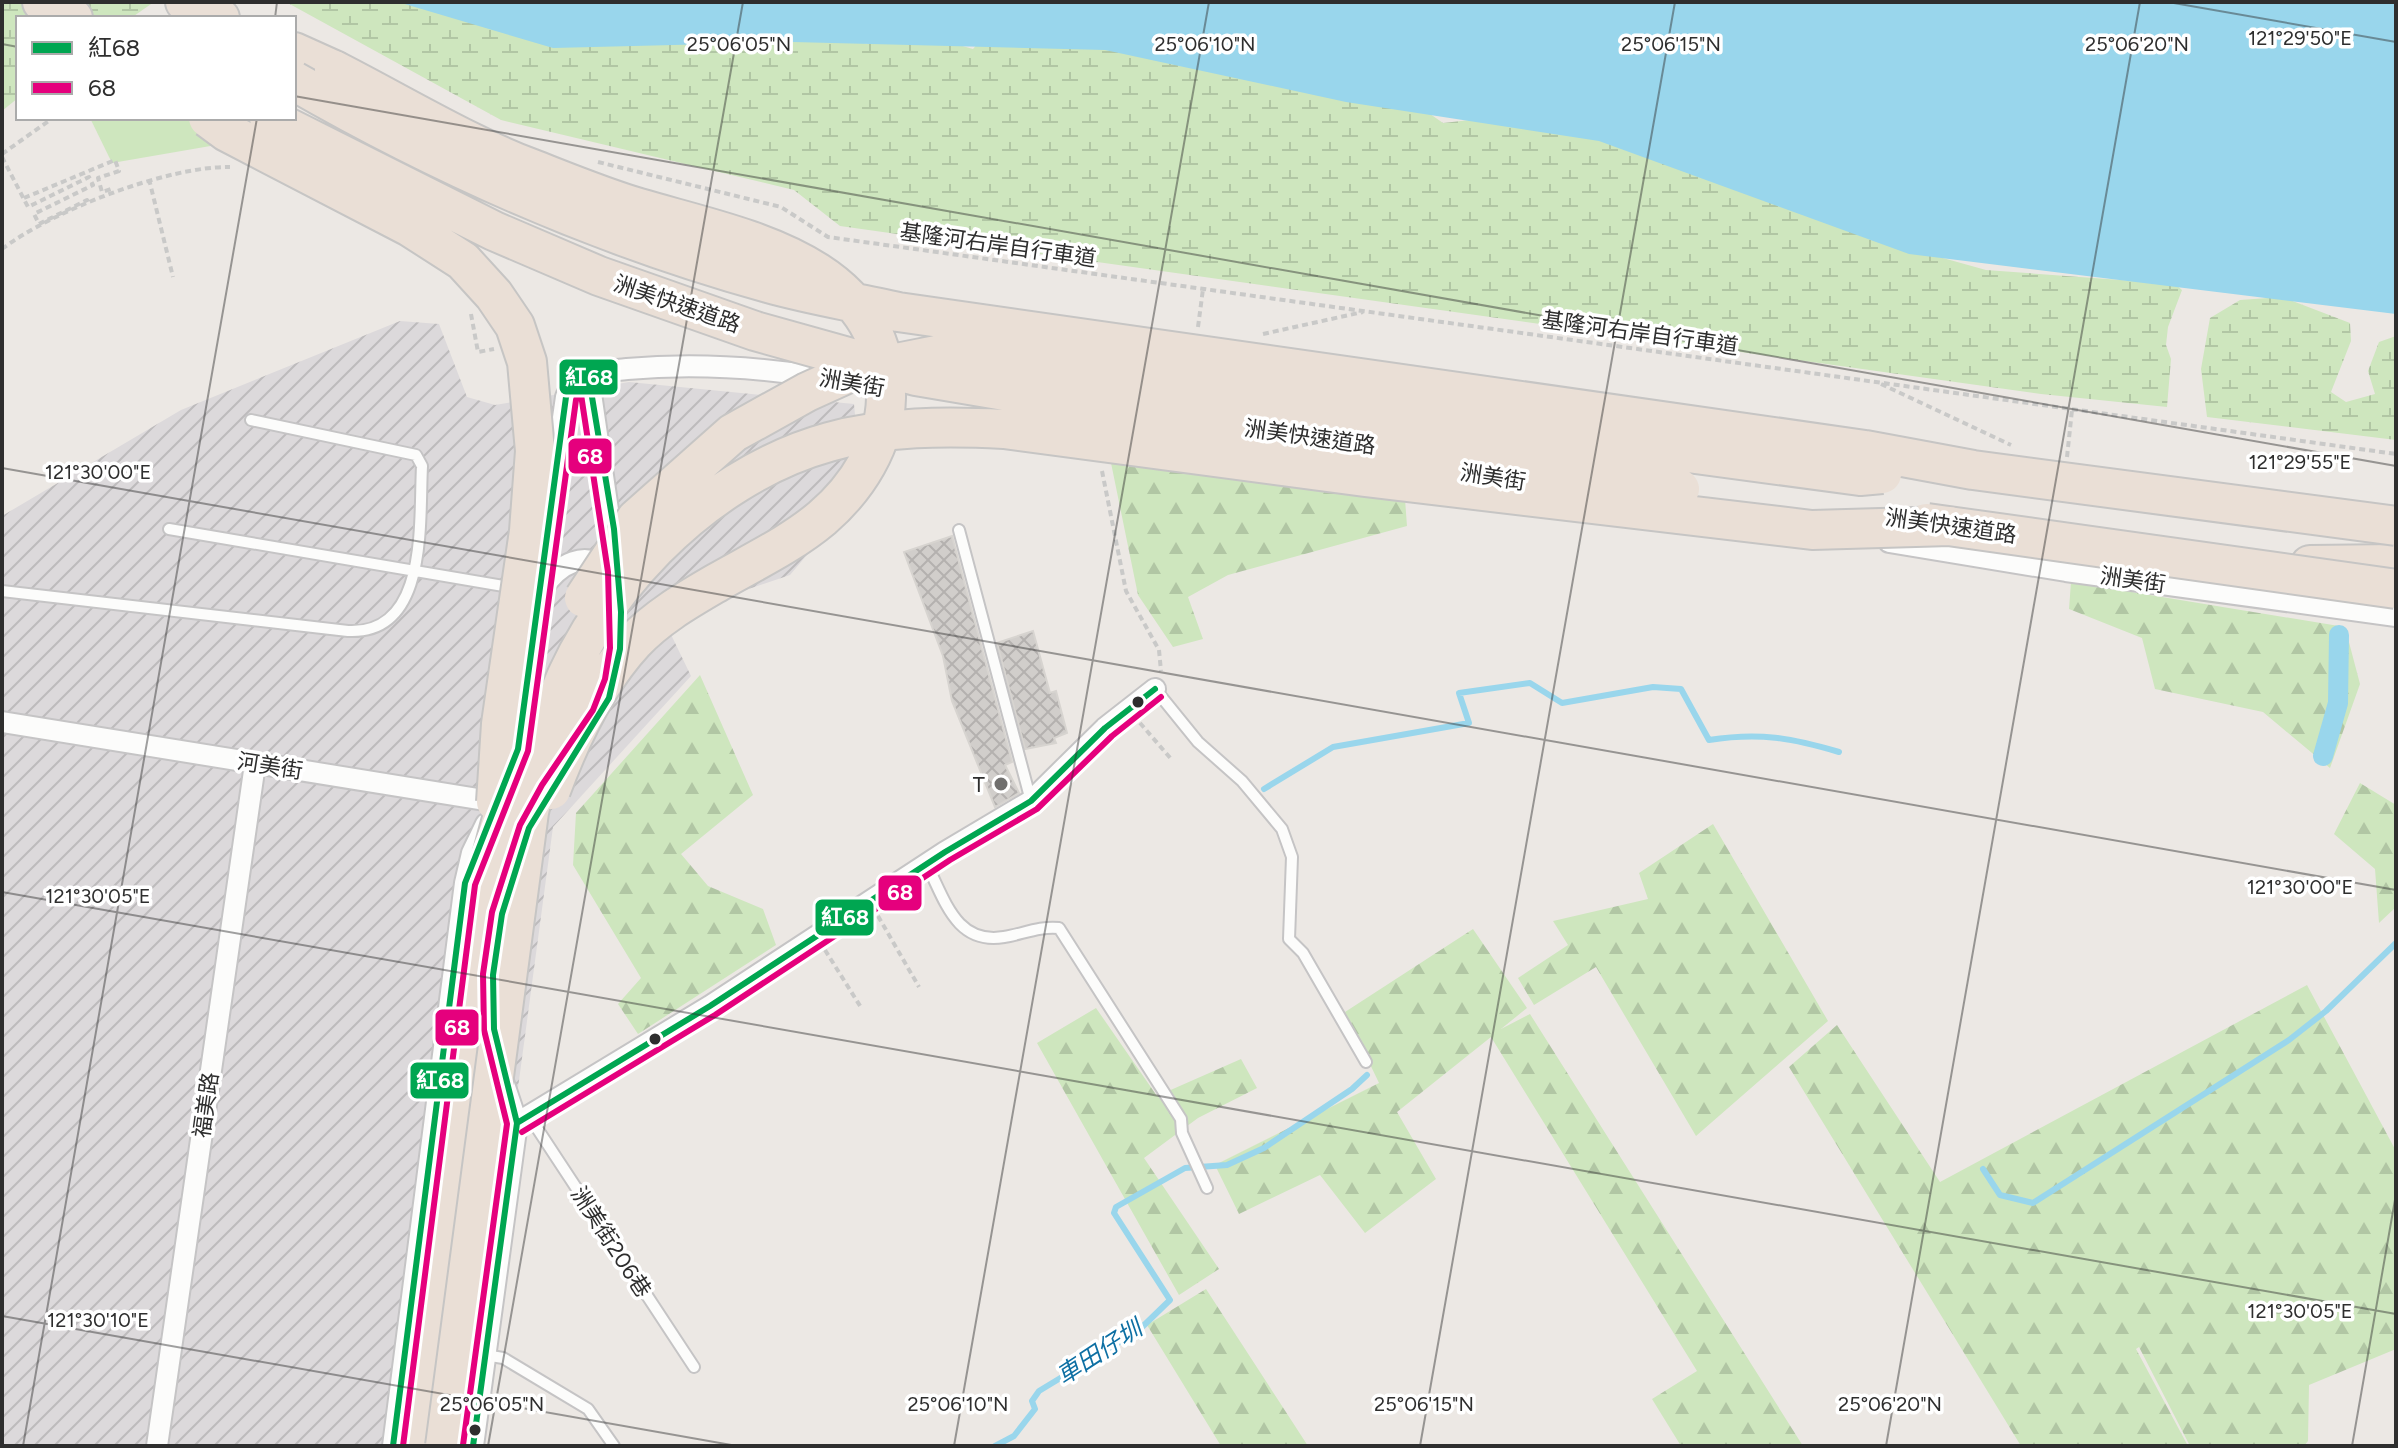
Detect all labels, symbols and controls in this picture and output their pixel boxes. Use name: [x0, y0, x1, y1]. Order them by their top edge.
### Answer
legend: [16, 16, 296, 120]
text: 121°29'50"E: [2248, 26, 2352, 50]
text: 25°06'05"N: [687, 32, 791, 56]
text: 25°06'10"N: [1154, 32, 1256, 56]
text: 25°06'15"N: [1621, 32, 1721, 56]
text: 25°06'20"N: [2085, 32, 2189, 56]
text: 紅68: [88, 33, 140, 62]
text: 68: [88, 73, 116, 102]
street label: 基隆河右岸自行車道: [898, 218, 1098, 272]
street label: 洲美快速道路: [610, 270, 744, 338]
street label: 基隆河右岸自行車道: [1540, 306, 1740, 360]
line badge: 紅68: [558, 358, 619, 396]
text: 紅68: [565, 364, 613, 391]
street label: 洲美街: [817, 364, 887, 402]
street label: 洲美快速道路: [1243, 414, 1377, 460]
line badge: 68: [567, 437, 613, 475]
text: 68: [577, 443, 603, 470]
text: 121°29'55"E: [2249, 450, 2351, 474]
street label: 洲美街: [1458, 459, 1528, 495]
text: 121°30'00"E: [45, 460, 151, 484]
street label: 洲美快速道路: [1884, 503, 2018, 549]
street label: 洲美街: [2098, 562, 2168, 598]
unlabelled marker: [1130, 694, 1146, 710]
street label: 河美街: [235, 748, 305, 784]
place label: T: [973, 771, 985, 798]
marker: T: [992, 775, 1010, 793]
line badge: 68: [877, 874, 923, 912]
text: 121°30'00"E: [2247, 875, 2353, 899]
text: 68: [887, 879, 913, 906]
text: 121°30'05"E: [45, 884, 151, 908]
line badge: 紅68: [814, 898, 875, 937]
text: 紅68: [821, 904, 869, 931]
line badge: 68: [434, 1008, 480, 1047]
text: 68: [444, 1014, 470, 1041]
unlabelled marker: [647, 1031, 663, 1047]
line badge: 紅68: [409, 1061, 470, 1100]
text: 紅68: [416, 1067, 464, 1094]
street label: 福美路: [188, 1070, 224, 1140]
street label: 洲美街206巷: [565, 1181, 657, 1303]
text: 121°30'05"E: [2247, 1299, 2353, 1323]
text: 121°30'10"E: [47, 1308, 149, 1332]
water label: 車田仔圳: [1051, 1312, 1150, 1390]
text: 25°06'05"N: [440, 1392, 544, 1416]
text: 25°06'10"N: [907, 1392, 1009, 1416]
text: 25°06'15"N: [1374, 1392, 1474, 1416]
text: 25°06'20"N: [1838, 1392, 1942, 1416]
unlabelled marker: [467, 1422, 483, 1438]

